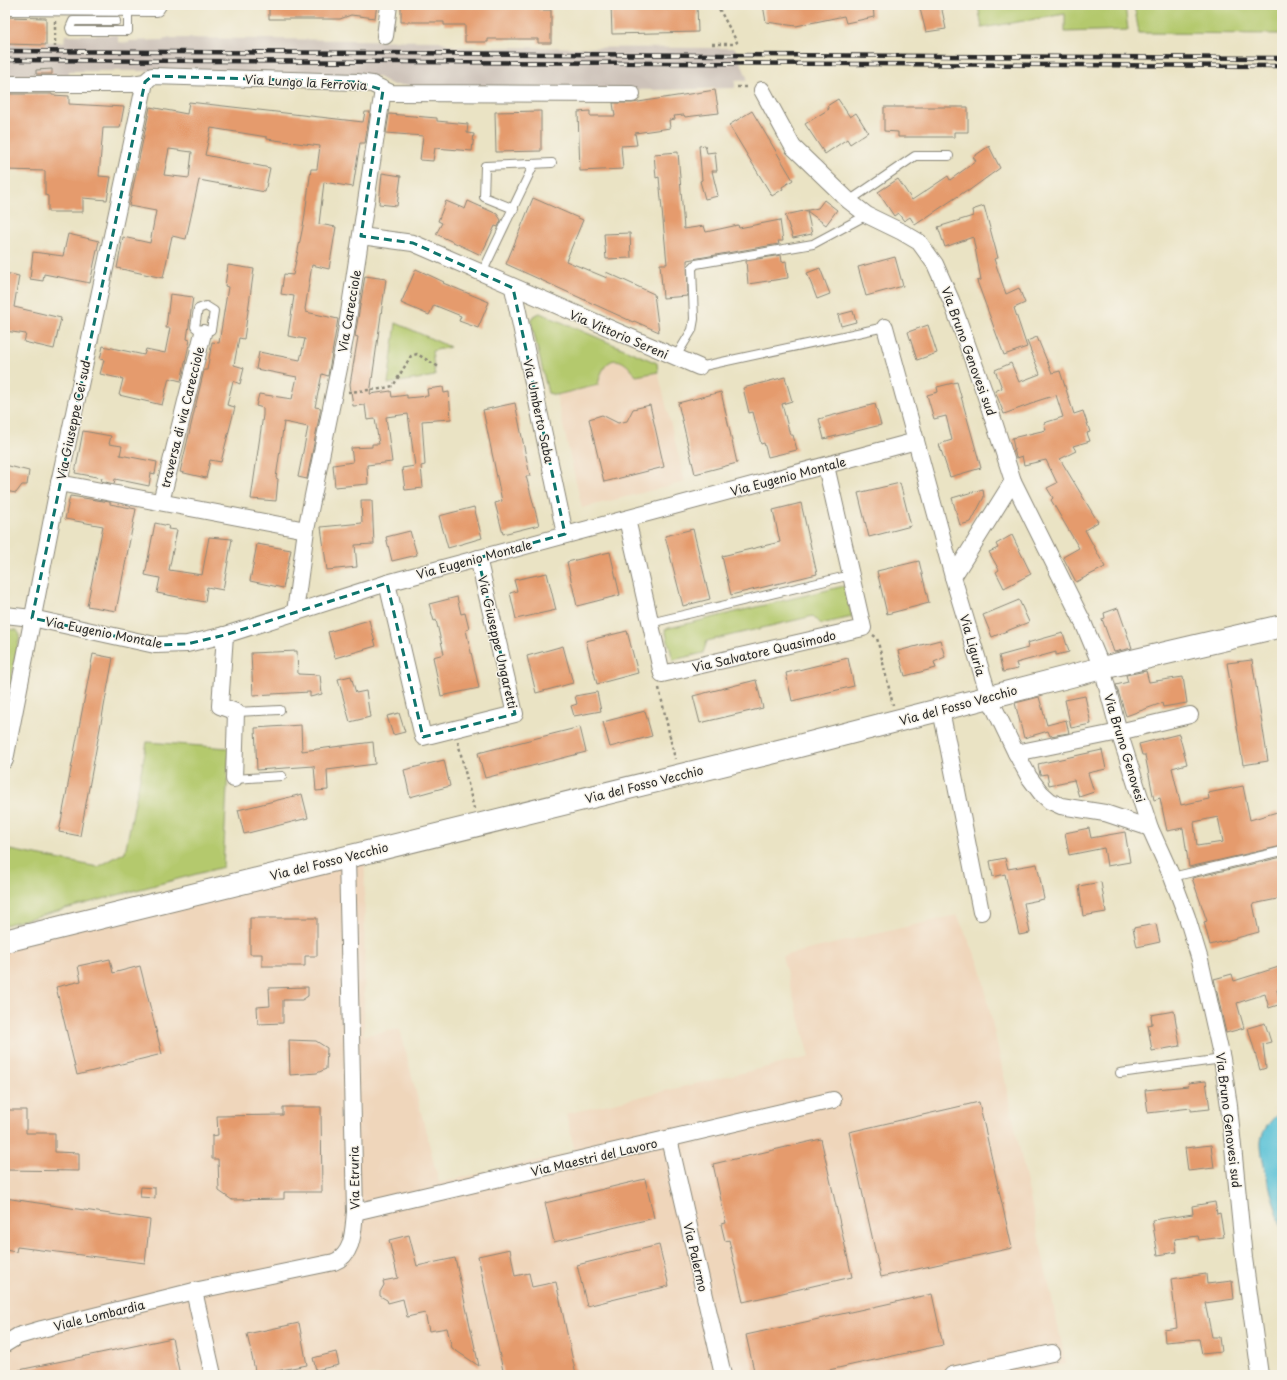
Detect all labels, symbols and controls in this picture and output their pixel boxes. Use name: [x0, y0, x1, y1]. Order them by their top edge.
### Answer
street label: Via Lungo la Ferrovia: [244, 70, 368, 94]
street label: Via Carecciole: [333, 268, 365, 354]
street label: Via Bruno Genovesi sud: [937, 284, 1001, 418]
street label: Via Vittorio Sereni: [567, 305, 671, 363]
street label: traversa di via Carecciole: [156, 344, 208, 490]
street label: Via Umberto Saba: [519, 357, 559, 465]
street label: Via Giuseppe Cei sud: [52, 359, 94, 481]
street label: Via Eugenio Montale: [728, 452, 848, 500]
street label: Via Eugenio Montale: [414, 535, 534, 583]
street label: Via Giuseppe Ungaretti: [474, 574, 522, 710]
street label: Via Eugenio Montale: [44, 612, 164, 652]
street label: Via Liguria: [956, 612, 991, 678]
street label: Via Salvatore Quasimodo: [690, 626, 838, 676]
street label: Via del Fosso Vecchio: [897, 681, 1019, 729]
street label: Via Bruno Genovesi: [1100, 691, 1150, 805]
street label: Via del Fosso Vecchio: [583, 761, 705, 807]
street label: Via del Fosso Vecchio: [268, 838, 390, 884]
street label: Via Bruno Genovesi sud: [1212, 1051, 1246, 1189]
street label: Via Maestri del Lavoro: [529, 1134, 659, 1180]
street label: Via Etruria: [344, 1146, 364, 1210]
street label: Via Palermo: [679, 1221, 713, 1294]
street label: Viale Lombardia: [52, 1295, 147, 1335]

